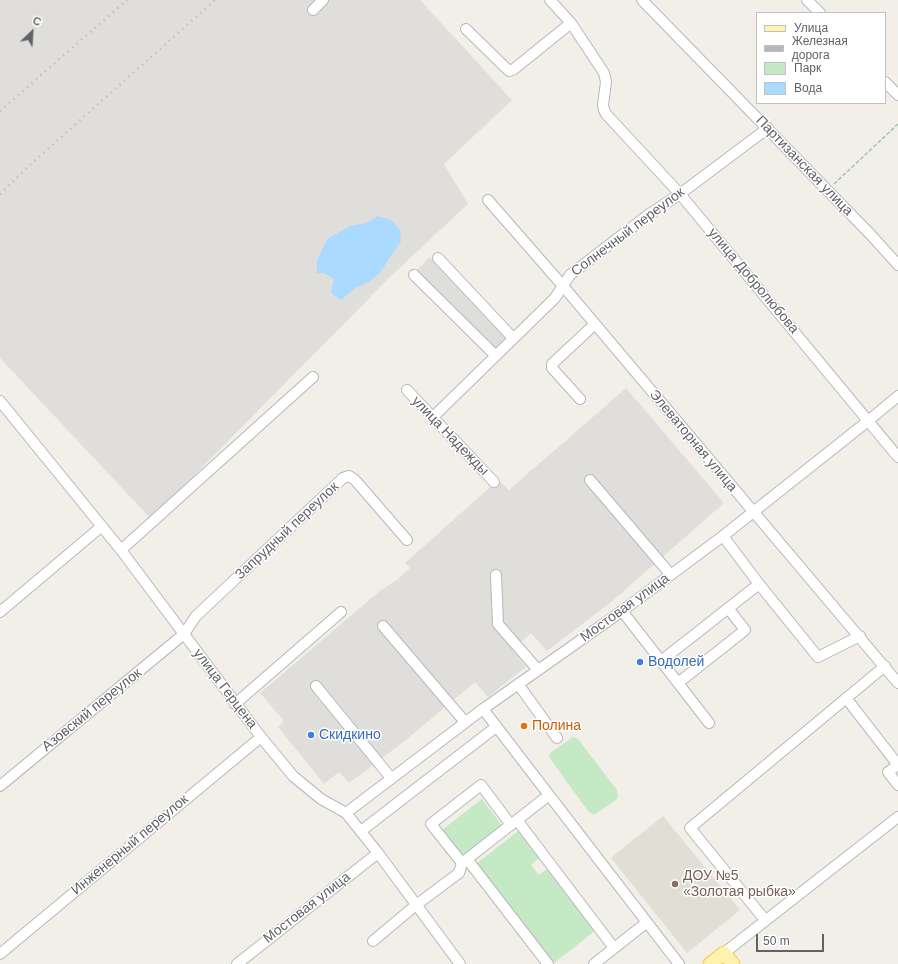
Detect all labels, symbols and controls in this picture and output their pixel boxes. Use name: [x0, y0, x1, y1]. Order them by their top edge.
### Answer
north arrow: [12, 12, 52, 52]
legend: [756, 12, 886, 104]
text: С: [31, 14, 43, 28]
text: Улица: [794, 21, 828, 35]
text: Железная дорога: [792, 34, 848, 62]
text: Парк: [794, 61, 821, 75]
text: Вода: [794, 81, 822, 95]
street label: Партизанская улица: [752, 112, 856, 220]
street label: Солнечный переулок: [568, 184, 688, 280]
street label: улица Добролюбова: [704, 225, 802, 337]
street label: Элеваторная улица: [646, 387, 740, 495]
street label: улица Надежды: [408, 393, 492, 479]
street label: Запрудный переулок: [232, 479, 342, 583]
street label: Мостовая улица: [577, 570, 673, 646]
street label: улица Герцена: [189, 646, 261, 732]
place label: Водолей: [648, 654, 704, 670]
marker: Водолей: [635, 657, 645, 667]
street label: Азовский переулок: [39, 665, 145, 755]
place label: Полина: [532, 718, 581, 734]
marker: Полина: [519, 721, 529, 731]
place label: Скидкино: [319, 727, 381, 743]
marker: Скидкино: [306, 730, 316, 740]
street label: Инженерный переулок: [68, 791, 192, 899]
place label: ДОУ №5 «Золотая рыбка»: [683, 868, 796, 900]
street label: Мостовая улица: [260, 869, 354, 947]
marker: ДОУ №5 «Золотая рыбка»: [670, 879, 680, 889]
scale bar: [758, 926, 826, 952]
text: 50 m: [763, 934, 790, 948]

